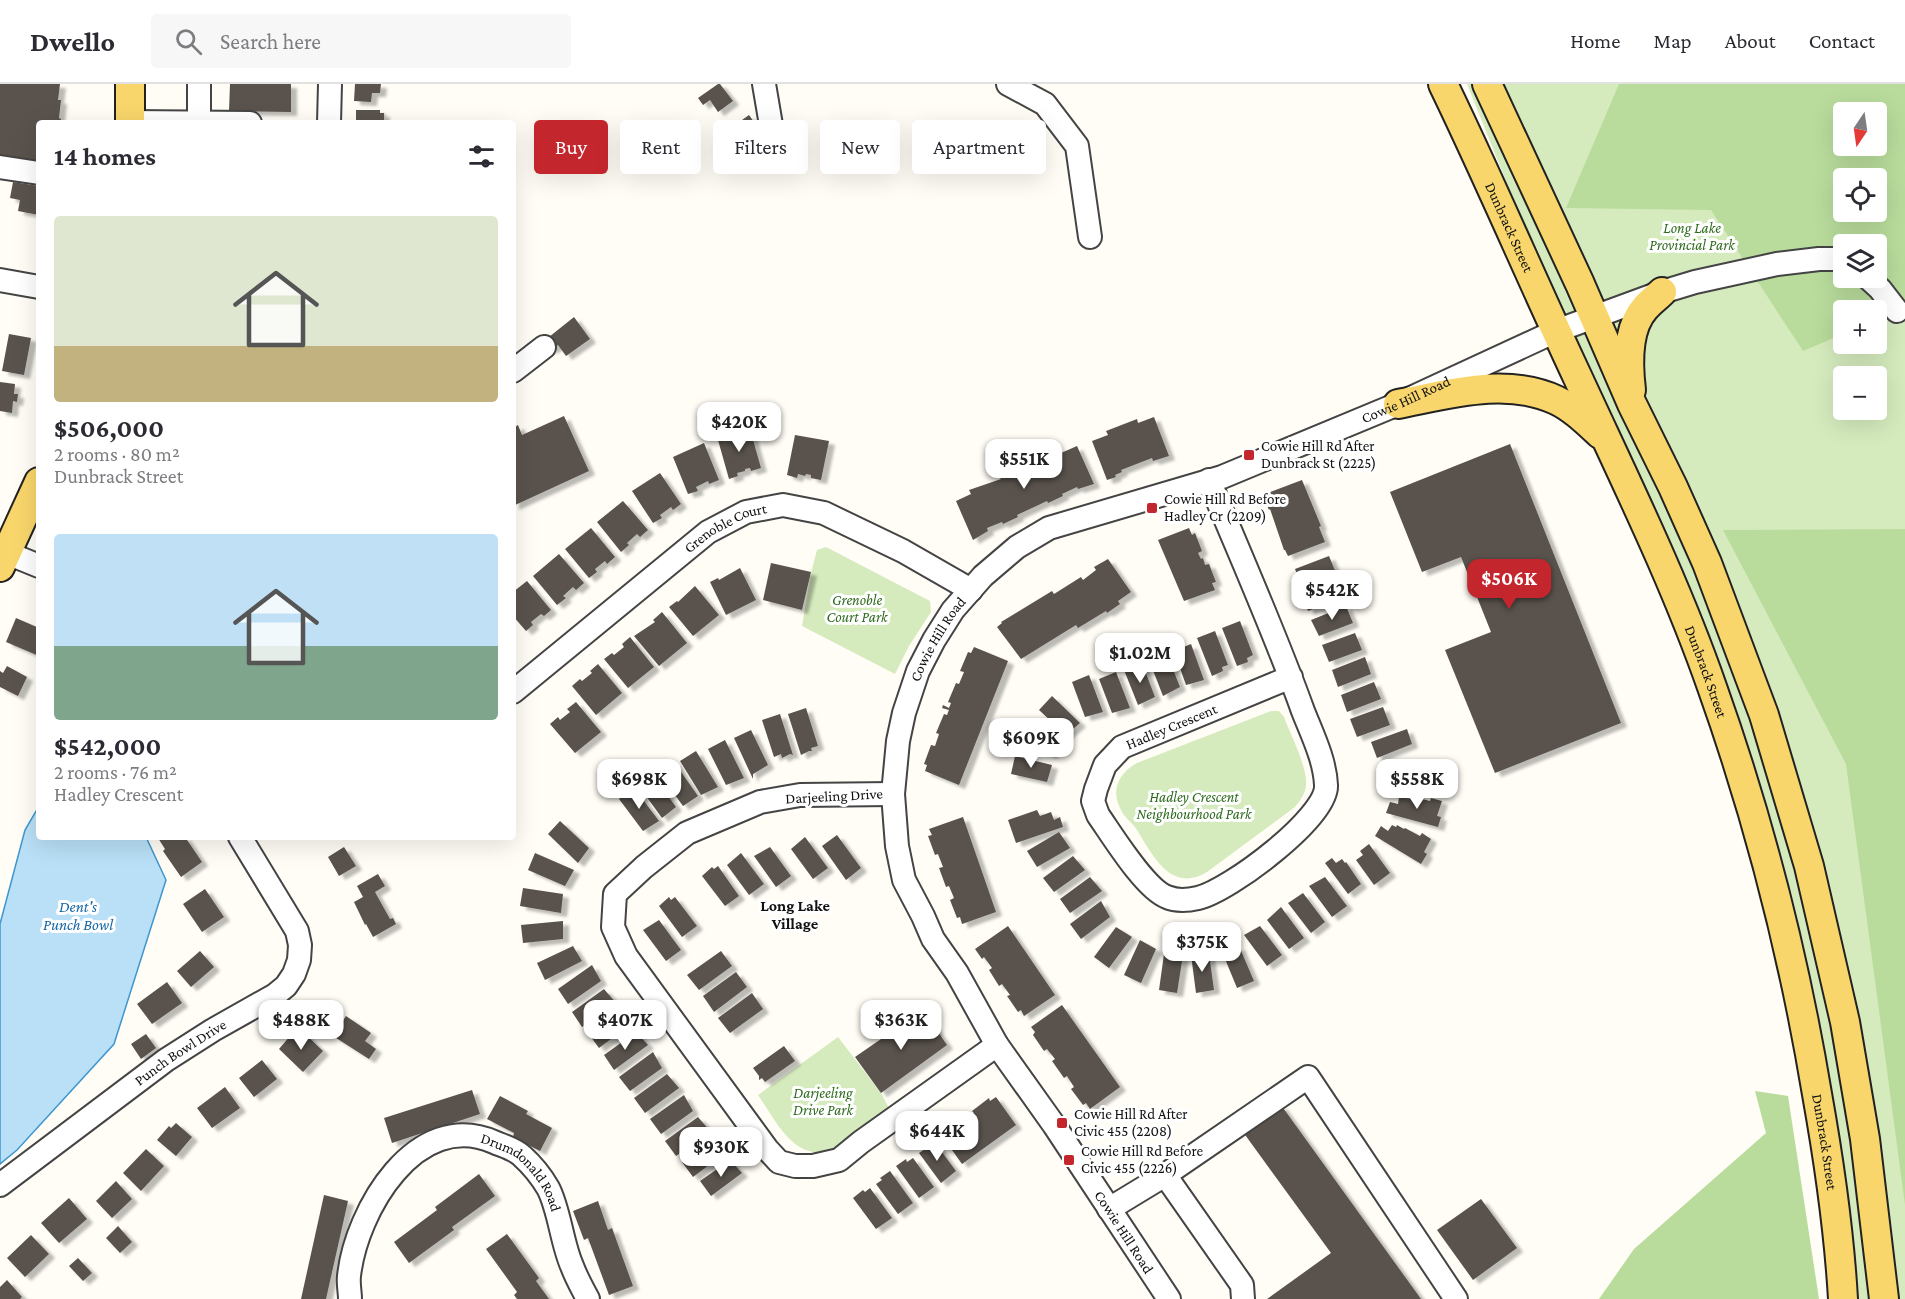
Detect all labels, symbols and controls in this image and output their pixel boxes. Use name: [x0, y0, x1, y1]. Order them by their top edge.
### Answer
search box: [151, 14, 571, 68]
icon: search: [172, 25, 205, 58]
text: Dwello: [30, 26, 115, 57]
text: Search here: [220, 29, 321, 54]
text: Home: [1570, 29, 1620, 53]
text: Map: [1653, 29, 1692, 53]
text: About: [1725, 29, 1776, 53]
text: Contact: [1809, 29, 1875, 53]
north arrow: [1833, 102, 1887, 156]
map controls: [1833, 102, 1887, 420]
chip: Buy: [534, 120, 608, 174]
chip: Rent: [620, 120, 701, 174]
chip: Filters: [713, 120, 808, 174]
chip: New: [820, 120, 900, 174]
chip: Apartment: [912, 120, 1046, 174]
icon: filters: [465, 140, 498, 173]
text: 14 homes: [54, 142, 156, 171]
button: locate: [1833, 168, 1887, 222]
street label: Dunbrack Street: [1482, 180, 1537, 276]
park label: Long Lake Provincial Park: [1649, 220, 1736, 253]
button: layers: [1833, 234, 1887, 288]
icon: home: [222, 255, 330, 363]
button: +: [1833, 300, 1887, 354]
button: −: [1833, 366, 1887, 420]
street label: Cowie Hill Road: [1359, 373, 1453, 426]
pin: $420K: [697, 402, 781, 453]
text: $420K: [711, 410, 767, 432]
text: $506,000: [54, 414, 164, 443]
place label: Cowie Hill Rd After Dunbrack St (2225): [1261, 438, 1376, 472]
pin: $551K: [982, 439, 1066, 490]
text: 2 rooms · 80 m²: [54, 443, 180, 465]
text: $551K: [999, 447, 1049, 469]
marker: Cowie Hill Rd After Dunbrack St (2225): [1242, 448, 1256, 462]
text: Dunbrack Street: [54, 465, 183, 487]
place label: Cowie Hill Rd Before Hadley Cr (2209): [1164, 491, 1286, 525]
street label: Grenoble Court: [681, 500, 769, 556]
marker: Cowie Hill Rd Before Hadley Cr (2209): [1145, 501, 1159, 515]
pin: $506K: [1467, 559, 1551, 610]
text: $506K: [1481, 567, 1537, 589]
pin: $542K: [1290, 570, 1374, 621]
icon: home: [222, 573, 330, 681]
text: $542K: [1305, 578, 1359, 600]
park label: Grenoble Court Park: [826, 592, 889, 625]
street label: Cowie Hill Road: [907, 594, 969, 683]
street label: Dunbrack Street: [1682, 623, 1730, 721]
pin: $1.02M: [1091, 633, 1189, 684]
text: $1.02M: [1109, 641, 1171, 663]
street label: Hadley Crescent: [1124, 700, 1220, 752]
pin: $609K: [989, 718, 1073, 769]
text: $609K: [1003, 726, 1059, 748]
text: $542,000: [54, 732, 161, 761]
pin: $698K: [597, 759, 681, 810]
pin: $558K: [1375, 759, 1459, 810]
text: 2 rooms · 76 m²: [54, 761, 177, 783]
text: $698K: [611, 767, 667, 789]
text: $558K: [1390, 767, 1444, 789]
text: Hadley Crescent: [54, 783, 183, 805]
street label: Darjeeling Drive: [785, 785, 884, 808]
park label: Hadley Crescent Neighbourhood Park: [1136, 789, 1253, 823]
district label: Long Lake Village: [760, 897, 830, 932]
water label: Dent's Punch Bowl: [43, 898, 114, 933]
pin: $375K: [1160, 922, 1244, 973]
text: $375K: [1176, 930, 1228, 952]
pin: $488K: [259, 1000, 343, 1051]
pin: $407K: [583, 1000, 667, 1051]
pin: $363K: [859, 1000, 943, 1051]
text: $488K: [273, 1008, 329, 1030]
text: $407K: [598, 1008, 652, 1030]
text: $363K: [875, 1008, 927, 1030]
street label: Punch Bowl Drive: [132, 1016, 229, 1089]
park label: Darjeeling Drive Park: [793, 1085, 854, 1118]
street label: Dunbrack Street: [1809, 1093, 1840, 1192]
place label: Cowie Hill Rd After Civic 455 (2208): [1074, 1106, 1188, 1140]
pin: $644K: [895, 1111, 979, 1162]
marker: Cowie Hill Rd After Civic 455 (2208): [1055, 1116, 1069, 1130]
text: $644K: [909, 1119, 965, 1141]
pin: $930K: [679, 1127, 763, 1178]
street label: Drumdonald Road: [479, 1130, 564, 1213]
text: $930K: [693, 1135, 749, 1157]
place label: Cowie Hill Rd Before Civic 455 (2226): [1081, 1143, 1203, 1177]
marker: Cowie Hill Rd Before Civic 455 (2226): [1062, 1153, 1076, 1167]
street label: Cowie Hill Road: [1091, 1188, 1157, 1276]

